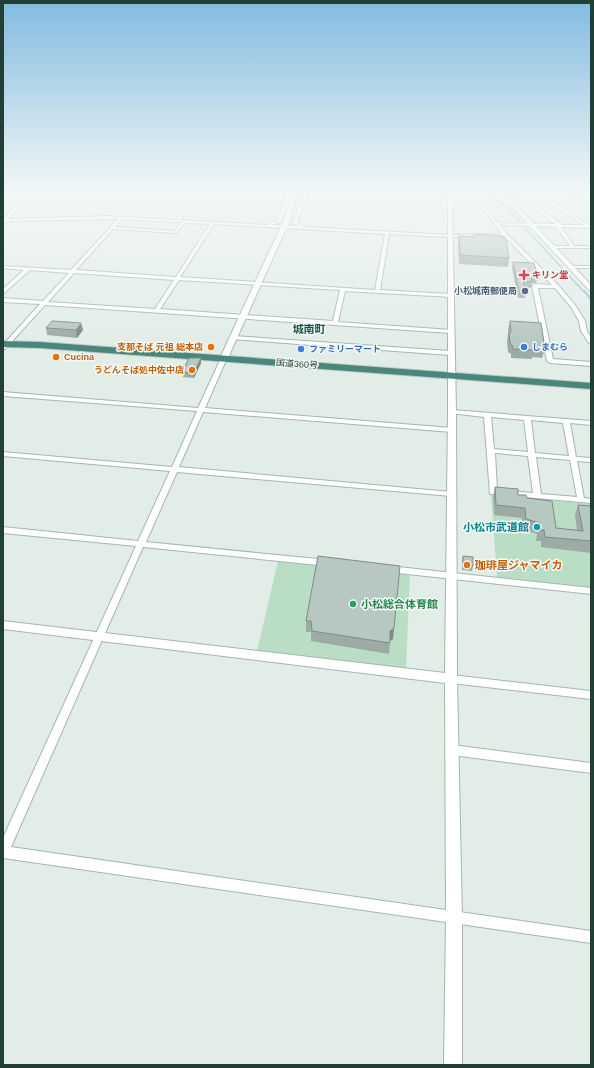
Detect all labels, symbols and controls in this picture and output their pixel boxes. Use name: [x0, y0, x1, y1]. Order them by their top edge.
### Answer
marker: キリン堂: [519, 270, 529, 280]
place label: キリン堂: [532, 270, 568, 280]
place label: 小松城南郵便局: [454, 285, 517, 296]
marker: 小松城南郵便局: [520, 286, 530, 296]
district label: 城南町: [293, 323, 326, 335]
place label: 支那そば 元祖 総本店: [117, 342, 203, 352]
marker: 支那そば 元祖 総本店: [206, 342, 216, 352]
marker: しまむら: [519, 342, 529, 352]
place label: しまむら: [532, 342, 568, 352]
marker: ファミリーマート: [296, 344, 306, 354]
place label: ファミリーマート: [309, 344, 381, 354]
marker: Cucina: [51, 352, 61, 362]
place label: Cucina: [64, 352, 95, 362]
street label: 国道360号: [276, 358, 318, 370]
place label: うどんそば処中佐中店: [94, 365, 184, 375]
marker: うどんそば処中佐中店: [187, 365, 197, 375]
place label: 小松市武道館: [463, 521, 529, 533]
marker: 小松市武道館: [532, 522, 542, 532]
place label: 珈琲屋ジャマイカ: [475, 559, 562, 571]
marker: 珈琲屋ジャマイカ: [462, 560, 472, 570]
place label: 小松総合体育館: [361, 598, 438, 610]
marker: 小松総合体育館: [348, 599, 358, 609]

